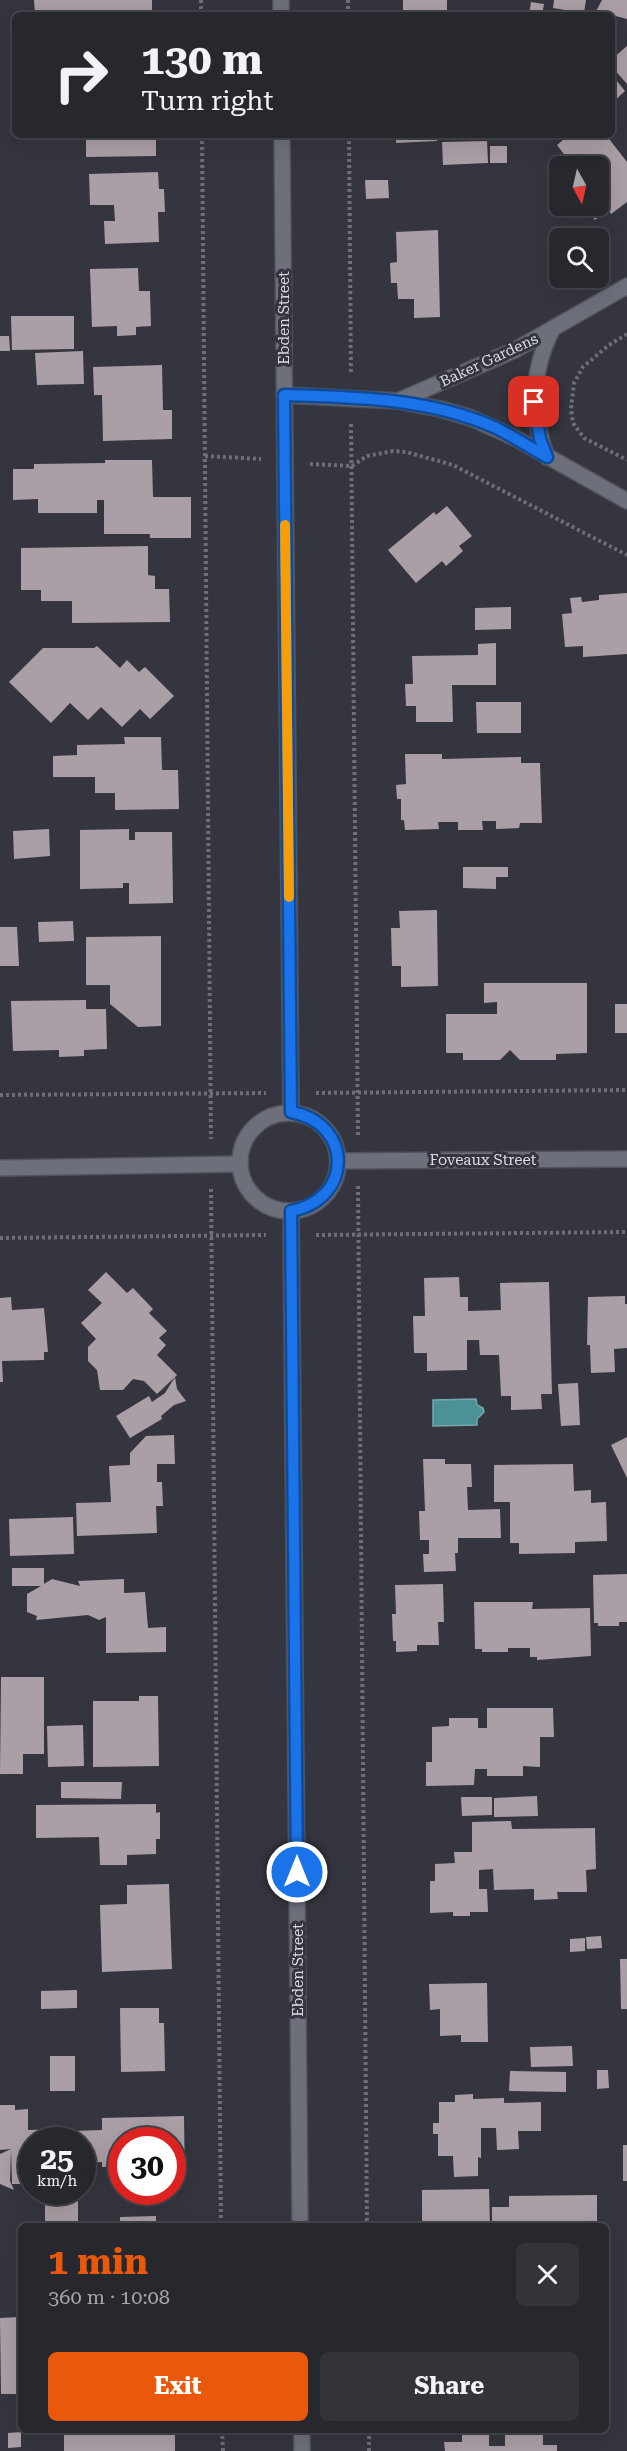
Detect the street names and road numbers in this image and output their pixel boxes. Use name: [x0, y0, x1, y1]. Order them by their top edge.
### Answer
street label: Ebden Street: [275, 271, 293, 365]
street label: Baker Gardens: [437, 329, 541, 391]
street label: Foveaux Street: [430, 1151, 537, 1169]
street label: Ebden Street: [289, 1923, 307, 2017]

